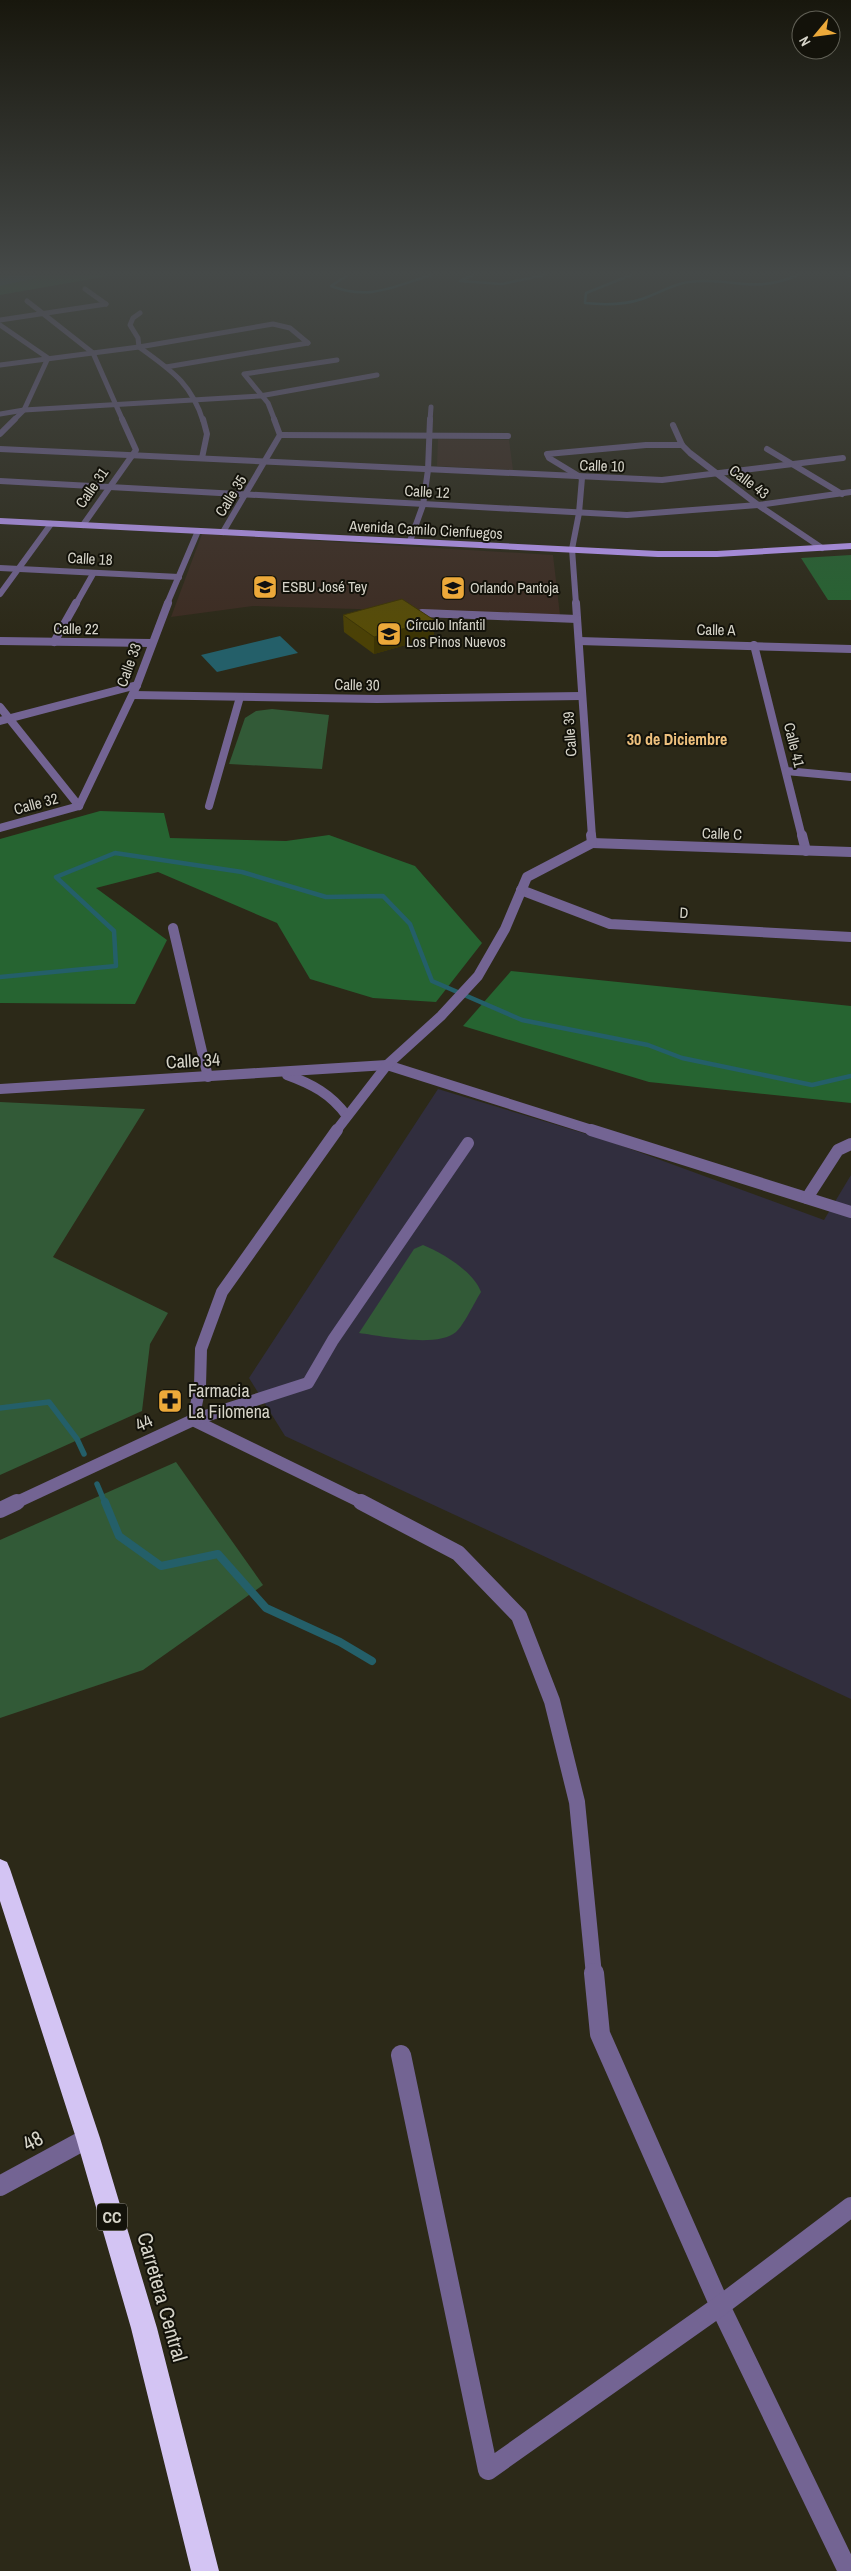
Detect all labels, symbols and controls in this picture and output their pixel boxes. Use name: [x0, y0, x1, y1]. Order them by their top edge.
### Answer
north arrow: [791, 10, 841, 60]
text: N: [795, 33, 815, 49]
street label: Calle 10: [579, 454, 625, 477]
street label: Calle 43: [725, 460, 774, 504]
street label: Calle 31: [70, 463, 113, 512]
street label: Calle 35: [210, 471, 252, 520]
street label: Calle 12: [404, 480, 450, 503]
street label: Avenida Camilo Cienfuegos: [348, 515, 503, 544]
street label: Calle 18: [67, 547, 113, 570]
school or university icon: ESBU José Tey: [252, 574, 278, 600]
school or university icon: Orlando Pantoja: [440, 575, 466, 601]
place label: ESBU José Tey: [282, 576, 368, 597]
place label: Orlando Pantoja: [470, 577, 559, 598]
place label: Círculo Infantil Los Pinos Nuevos: [406, 614, 506, 652]
street label: Calle 22: [53, 618, 99, 639]
street label: Calle A: [696, 619, 736, 640]
school or university icon: Círculo Infantil Los Pinos Nuevos: [376, 621, 402, 647]
street label: Calle 33: [111, 640, 146, 690]
street label: Calle 30: [334, 674, 380, 695]
street label: Calle 39: [557, 711, 582, 757]
street label: Calle 41: [779, 720, 810, 769]
district label: 30 de Diciembre: [627, 728, 727, 750]
street label: Calle 32: [11, 787, 61, 819]
street label: Calle C: [701, 822, 743, 845]
street label: D: [679, 902, 689, 923]
street label: Calle 34: [165, 1047, 221, 1074]
place label: Farmacia La Filomena: [188, 1378, 270, 1424]
pharmacy icon: Farmacia La Filomena: [157, 1388, 183, 1414]
street label: 44: [131, 1408, 157, 1437]
street label: 48: [18, 2123, 48, 2158]
road number: CC: [97, 2204, 127, 2230]
street label: Carretera Central: [130, 2229, 195, 2365]

